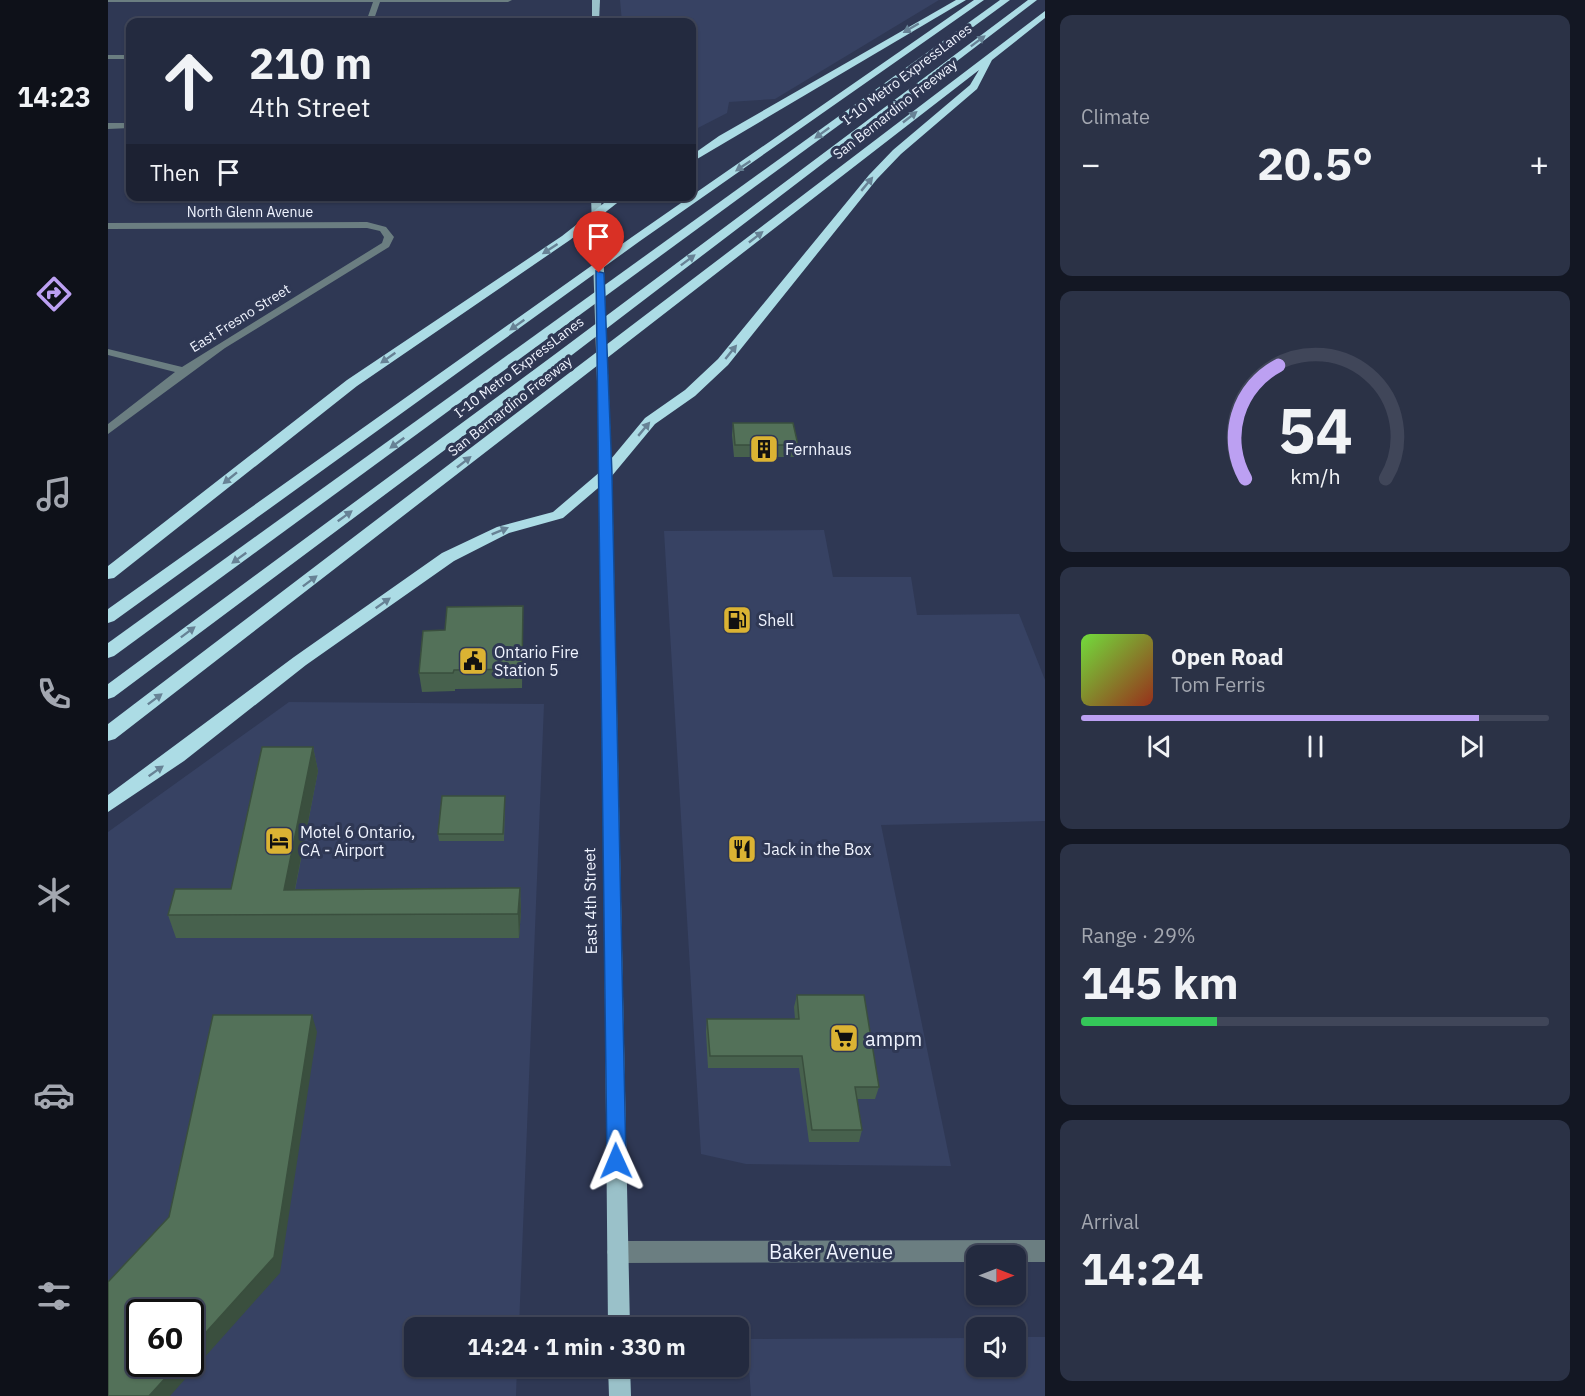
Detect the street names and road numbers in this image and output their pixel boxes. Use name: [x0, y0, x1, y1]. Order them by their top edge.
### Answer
street label: I-10 Metro ExpressLanes: [839, 19, 976, 129]
street label: San Bernardino Freeway: [829, 55, 961, 163]
street label: North Glenn Avenue: [187, 203, 313, 221]
street label: East Fresno Street: [186, 280, 294, 356]
street label: I-10 Metro ExpressLanes: [451, 312, 588, 422]
street label: San Bernardino Freeway: [444, 352, 576, 460]
street label: East 4th Street: [579, 847, 601, 955]
street label: Baker Avenue: [769, 1238, 893, 1265]

